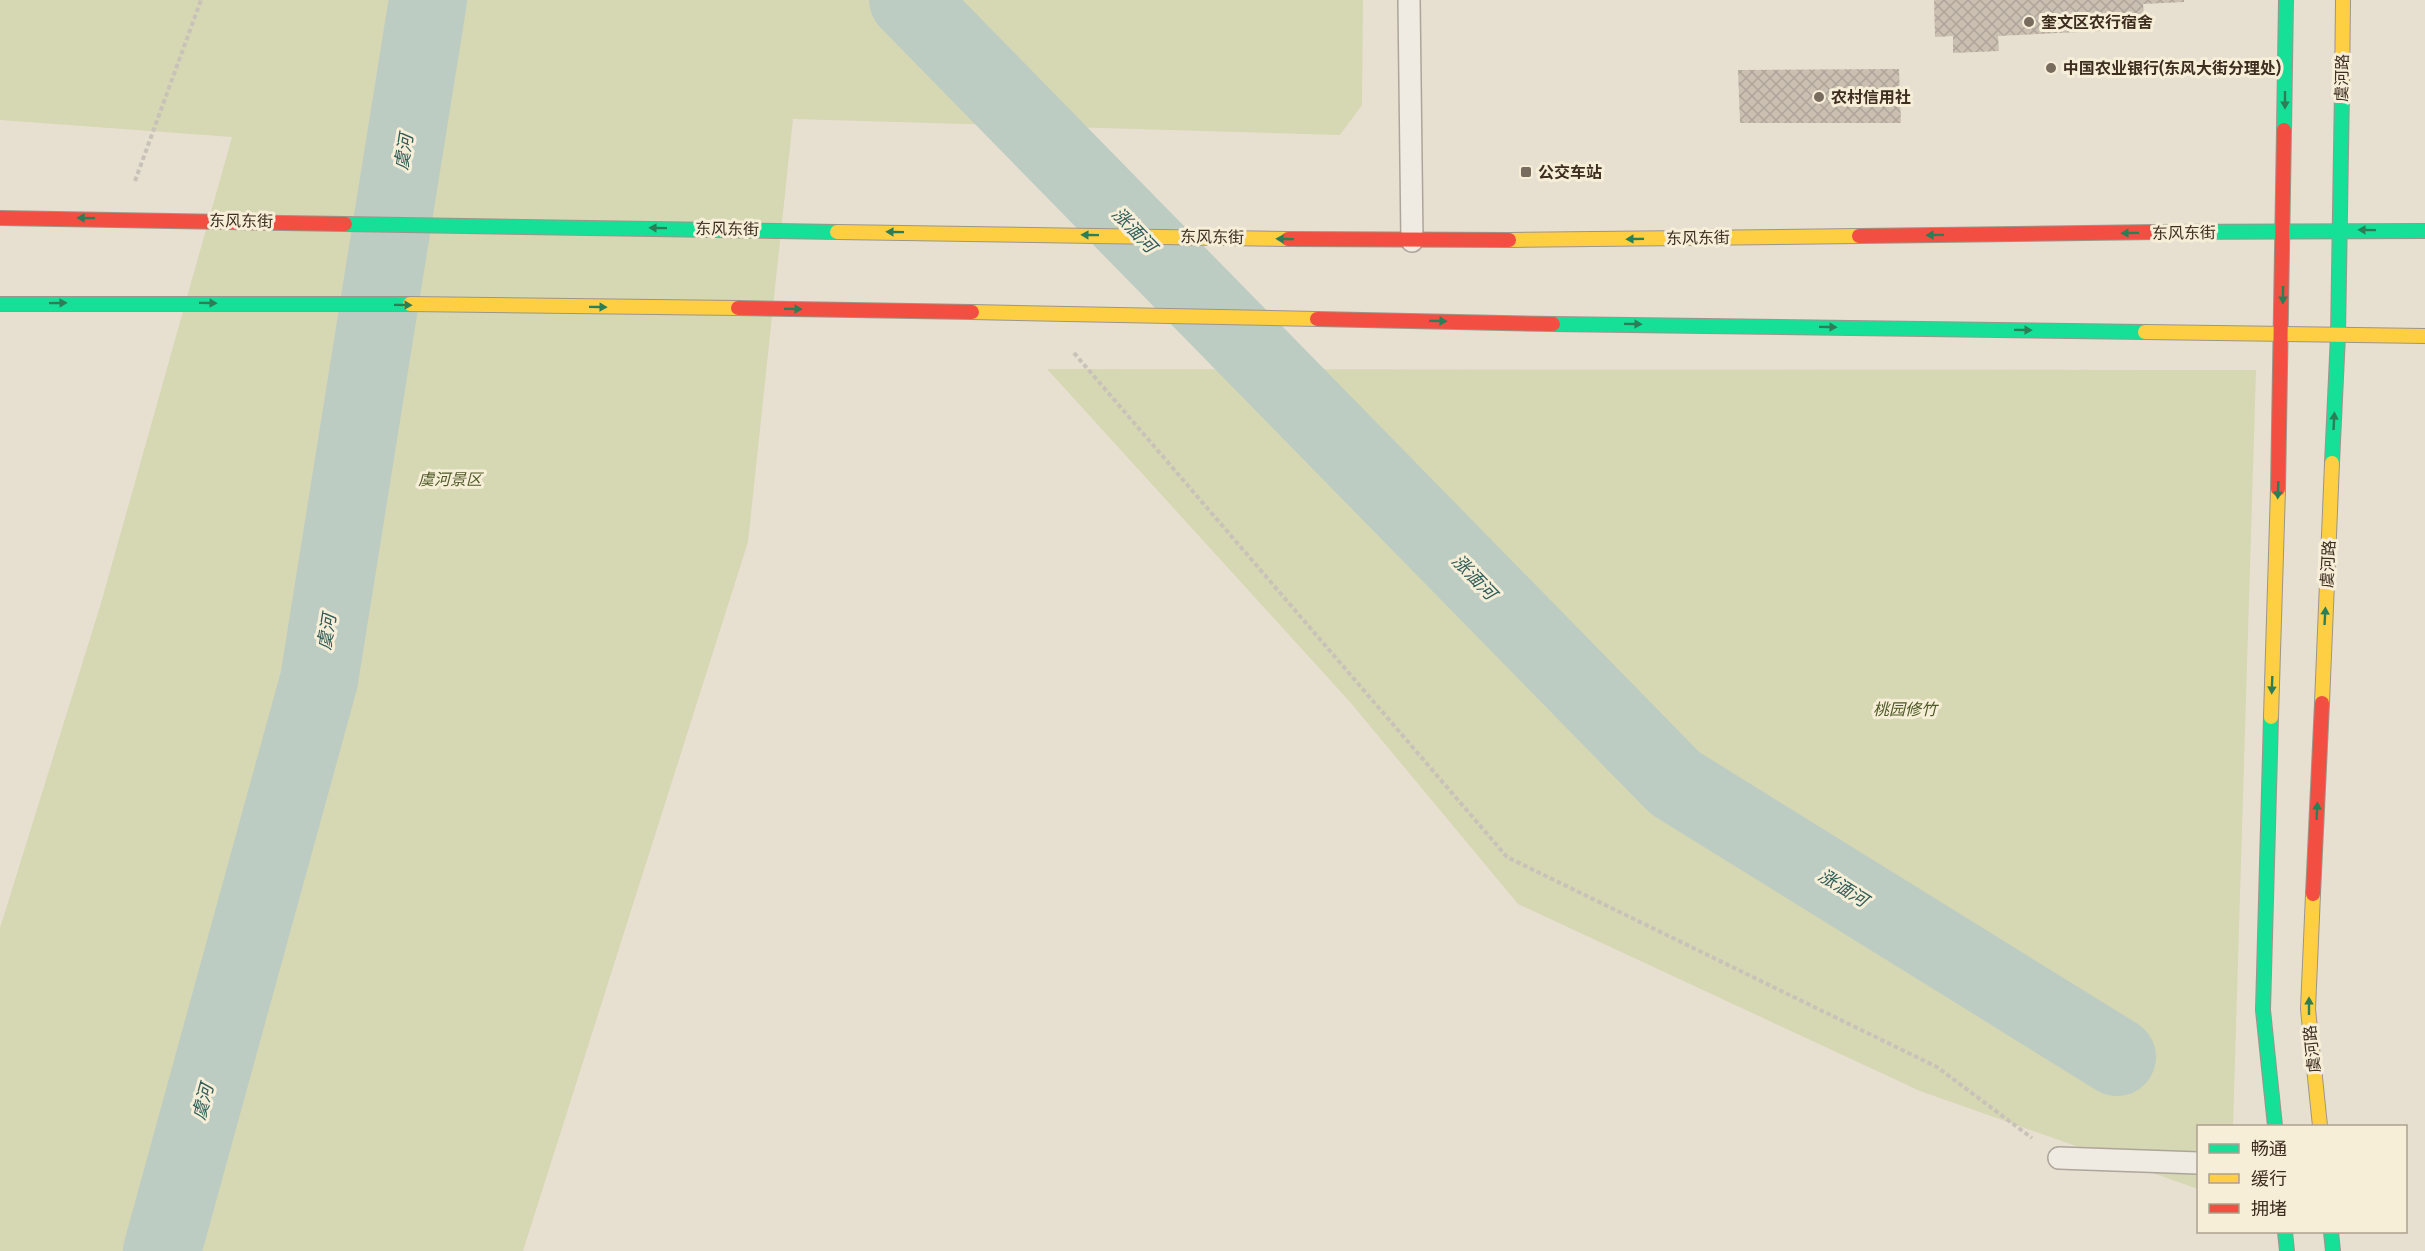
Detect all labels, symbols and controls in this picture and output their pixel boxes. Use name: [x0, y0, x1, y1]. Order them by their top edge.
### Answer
place label: 奎文区农行宿舍: [2041, 13, 2153, 32]
marker: 奎文区农行宿舍: [2022, 15, 2036, 29]
street label: 虞河路: [2332, 54, 2352, 102]
place label: 中国农业银行(东风大街分理处): [2063, 59, 2281, 78]
marker: 中国农业银行(东风大街分理处): [2044, 61, 2058, 75]
place label: 农村信用社: [1831, 88, 1911, 107]
marker: 农村信用社: [1812, 90, 1826, 104]
one-way arrow: [2280, 91, 2290, 110]
water label: 虞河: [390, 130, 418, 171]
place label: 公交车站: [1538, 163, 1602, 182]
marker: 公交车站: [1519, 165, 1533, 179]
water label: 涨湎河: [1107, 203, 1163, 259]
street label: 东风东街: [209, 211, 273, 231]
one-way arrow: [76, 213, 95, 223]
street label: 东风东街: [695, 219, 759, 239]
one-way arrow: [648, 223, 667, 233]
street label: 东风东街: [2152, 223, 2216, 243]
one-way arrow: [2357, 225, 2376, 235]
one-way arrow: [885, 227, 904, 237]
street label: 东风东街: [1180, 227, 1244, 247]
street label: 东风东街: [1666, 228, 1730, 248]
one-way arrow: [2120, 228, 2139, 238]
one-way arrow: [1080, 231, 1099, 240]
one-way arrow: [1925, 231, 1944, 240]
one-way arrow: [1275, 234, 1294, 243]
one-way arrow: [1625, 234, 1644, 244]
one-way arrow: [2278, 286, 2288, 305]
one-way arrow: [199, 298, 218, 308]
one-way arrow: [49, 299, 68, 308]
one-way arrow: [394, 300, 413, 310]
one-way arrow: [589, 302, 608, 312]
one-way arrow: [784, 304, 803, 314]
one-way arrow: [1428, 317, 1447, 326]
one-way arrow: [1623, 319, 1642, 329]
one-way arrow: [1818, 322, 1837, 332]
one-way arrow: [2013, 325, 2032, 335]
one-way arrow: [2330, 412, 2339, 431]
park label: 虞河景区: [418, 470, 484, 489]
one-way arrow: [2273, 481, 2283, 500]
street label: 虞河路: [2317, 540, 2339, 588]
water label: 涨湎河: [1447, 550, 1503, 606]
one-way arrow: [2321, 607, 2330, 626]
water label: 虞河: [313, 610, 341, 651]
one-way arrow: [2268, 676, 2277, 695]
park label: 桃园修竹: [1873, 700, 1939, 719]
one-way arrow: [2312, 801, 2321, 820]
water label: 涨湎河: [1814, 864, 1874, 913]
one-way arrow: [2304, 996, 2313, 1015]
street label: 虞河路: [2300, 1024, 2324, 1074]
water label: 虞河: [188, 1079, 219, 1122]
legend: [2197, 1125, 2407, 1233]
text: 畅通: [2251, 1138, 2287, 1160]
text: 缓行: [2251, 1168, 2287, 1190]
text: 拥堵: [2251, 1198, 2287, 1220]

